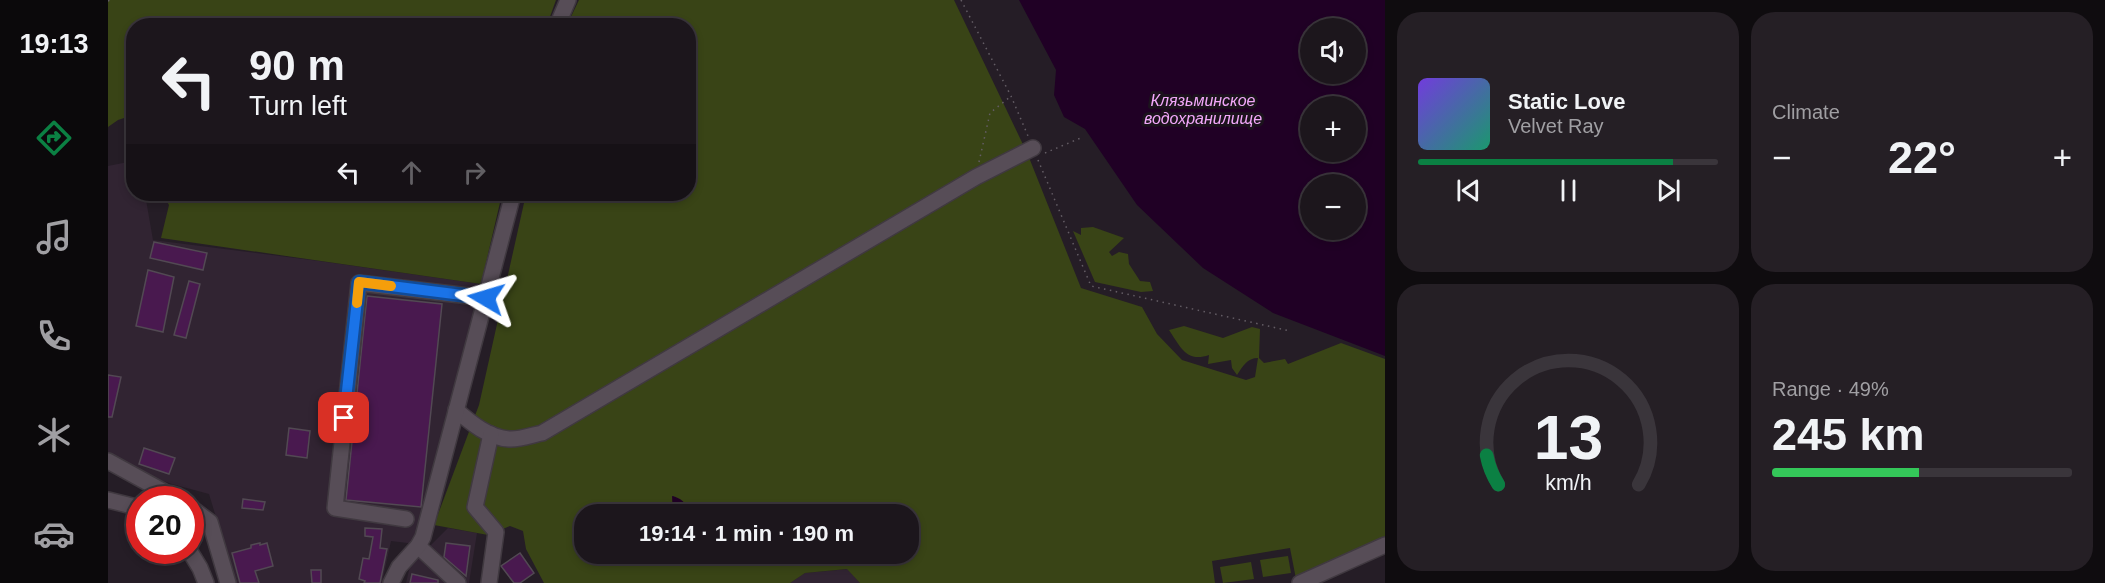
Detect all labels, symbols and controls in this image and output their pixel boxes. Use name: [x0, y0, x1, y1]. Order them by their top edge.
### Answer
map controls: [1300, 18, 1366, 240]
button: sound: [1300, 18, 1366, 84]
text: 19:13: [19, 29, 89, 59]
icon: left: [150, 42, 228, 120]
text: 90 m: [249, 42, 345, 89]
text: Static Love: [1508, 89, 1625, 114]
text: Turn left: [249, 91, 347, 121]
water label: Клязьминское водохранилище: [1144, 92, 1262, 127]
button: +: [1300, 96, 1366, 162]
text: Climate: [1772, 101, 1840, 123]
text: Velvet Ray: [1508, 115, 1604, 137]
icon: directions: [33, 117, 75, 159]
text: 22°: [1888, 132, 1956, 183]
text: −: [1772, 139, 1791, 176]
text: +: [2053, 139, 2072, 176]
icon: left: [332, 156, 365, 189]
icon: ahead: [395, 156, 428, 189]
icon: right: [458, 156, 491, 189]
button: −: [1300, 174, 1366, 240]
icon: previous: [1452, 174, 1485, 207]
icon: pause: [1552, 174, 1585, 207]
icon: next: [1652, 174, 1685, 207]
icon: music: [33, 216, 75, 258]
position arrow: [454, 266, 518, 330]
icon: phone: [33, 315, 75, 357]
text: Range · 49%: [1772, 378, 1889, 400]
pin: [318, 392, 369, 443]
icon: arrive: [327, 401, 360, 434]
text: 13: [1533, 403, 1603, 472]
text: 245 km: [1772, 409, 1925, 460]
icon: climate: [33, 414, 75, 456]
text: km/h: [1545, 471, 1591, 495]
speed limit sign: 20: [126, 486, 204, 564]
icon: car: [33, 513, 75, 555]
text: 19:14 · 1 min · 190 m: [639, 521, 854, 546]

